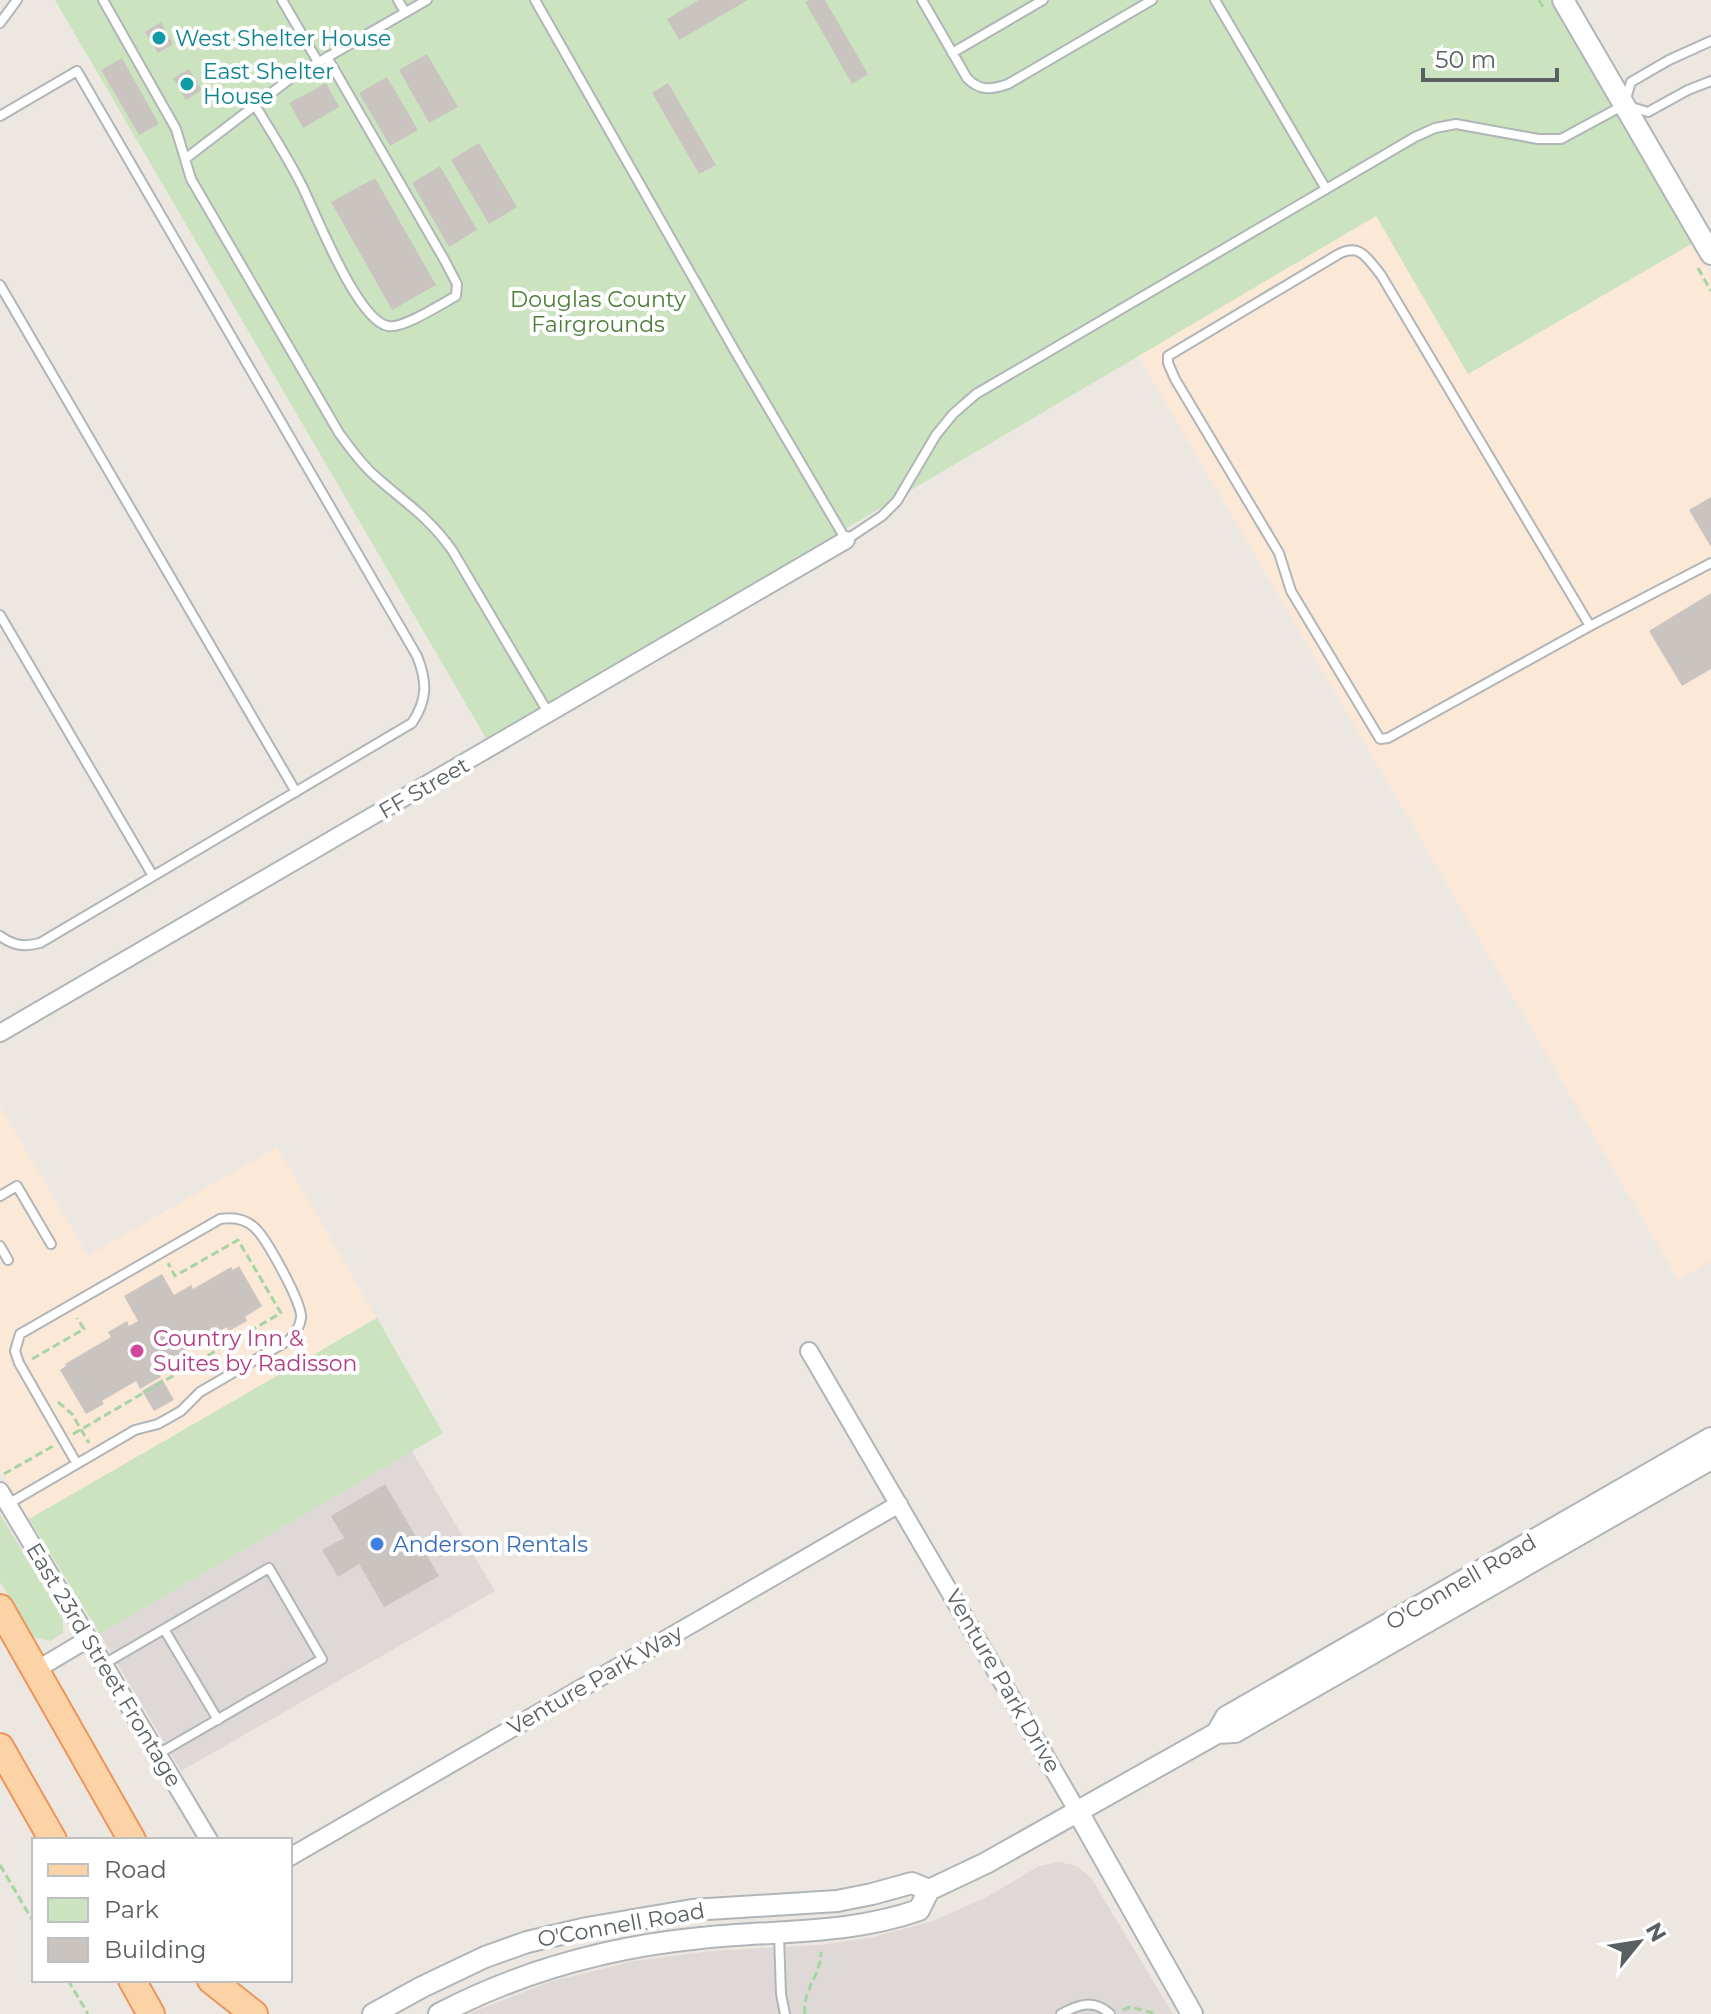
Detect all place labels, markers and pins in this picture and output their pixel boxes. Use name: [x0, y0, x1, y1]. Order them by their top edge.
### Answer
place label: West Shelter House: [175, 25, 391, 52]
marker: West Shelter House: [150, 29, 168, 47]
place label: East Shelter House: [203, 58, 334, 110]
marker: East Shelter House: [178, 75, 196, 93]
place label: Country Inn & Suites by Radisson: [153, 1325, 357, 1377]
marker: Country Inn & Suites by Radisson: [128, 1342, 146, 1360]
place label: Anderson Rentals: [393, 1531, 588, 1558]
marker: Anderson Rentals: [368, 1535, 386, 1553]

